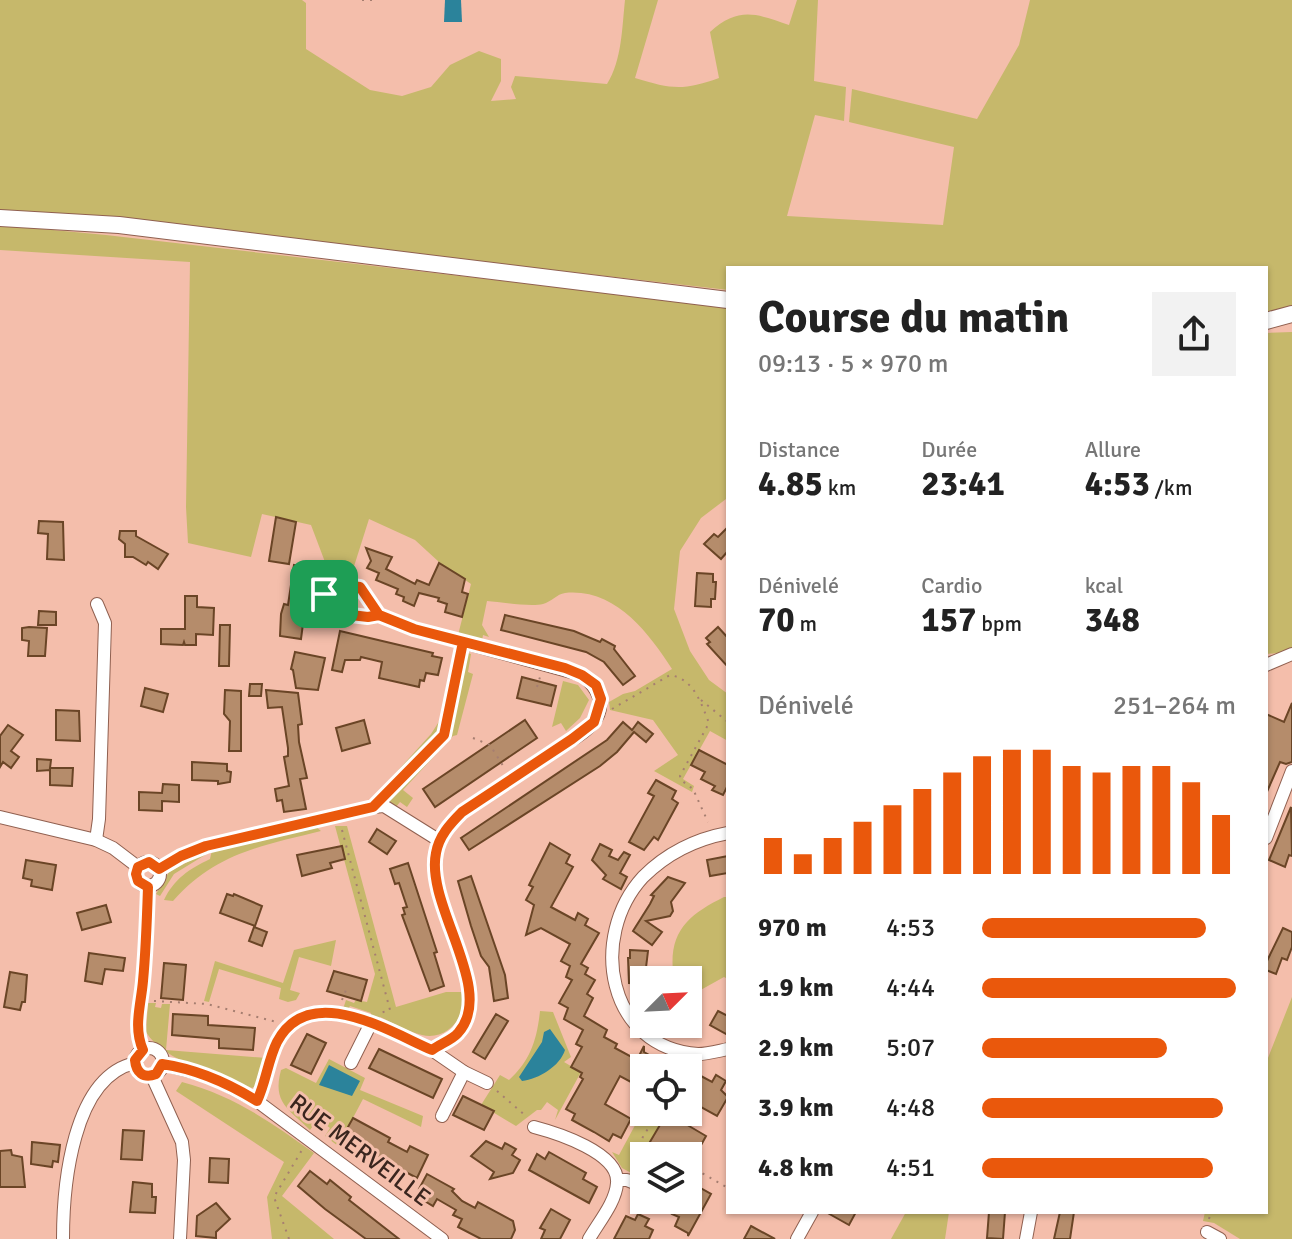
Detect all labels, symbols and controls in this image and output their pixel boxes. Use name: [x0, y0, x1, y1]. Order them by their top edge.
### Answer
text: Course du matin: [758, 291, 1069, 345]
button: share: [1152, 292, 1236, 376]
text: 09:13 · 5 × 970 m: [758, 348, 949, 380]
text: Distance: [758, 436, 840, 463]
text: Durée: [921, 436, 977, 463]
text: Allure: [1085, 436, 1141, 463]
text: 4.85: [758, 463, 823, 505]
text: 23:41: [921, 463, 1005, 505]
text: 4:53: [1085, 463, 1150, 505]
text: km: [823, 474, 856, 501]
text: /km: [1150, 474, 1192, 501]
pin: [290, 560, 358, 628]
icon: arrive: [302, 572, 346, 616]
text: Dénivelé: [758, 572, 839, 599]
text: Cardio: [921, 572, 983, 599]
text: kcal: [1085, 572, 1123, 599]
text: 70: [758, 599, 795, 641]
text: 157: [921, 599, 976, 641]
text: 348: [1085, 599, 1140, 641]
text: m: [795, 610, 817, 637]
text: bpm: [976, 610, 1022, 637]
text: Dénivelé: [758, 690, 854, 722]
text: 251–264 m: [1113, 690, 1236, 722]
text: 970 m: [758, 912, 827, 944]
text: 4:53: [886, 912, 935, 944]
north arrow: [630, 966, 702, 1038]
map controls: [630, 966, 702, 1214]
text: 1.9 km: [758, 972, 834, 1004]
text: 4:44: [886, 972, 935, 1004]
text: 2.9 km: [758, 1032, 834, 1064]
text: 5:07: [886, 1032, 935, 1064]
button: locate: [630, 1054, 702, 1126]
street label: RUE MERVEILLE: [284, 1087, 436, 1213]
text: 3.9 km: [758, 1092, 834, 1124]
text: 4:48: [886, 1092, 935, 1124]
button: layers: [630, 1142, 702, 1214]
text: 4.8 km: [758, 1152, 834, 1184]
text: 4:51: [886, 1152, 935, 1184]

